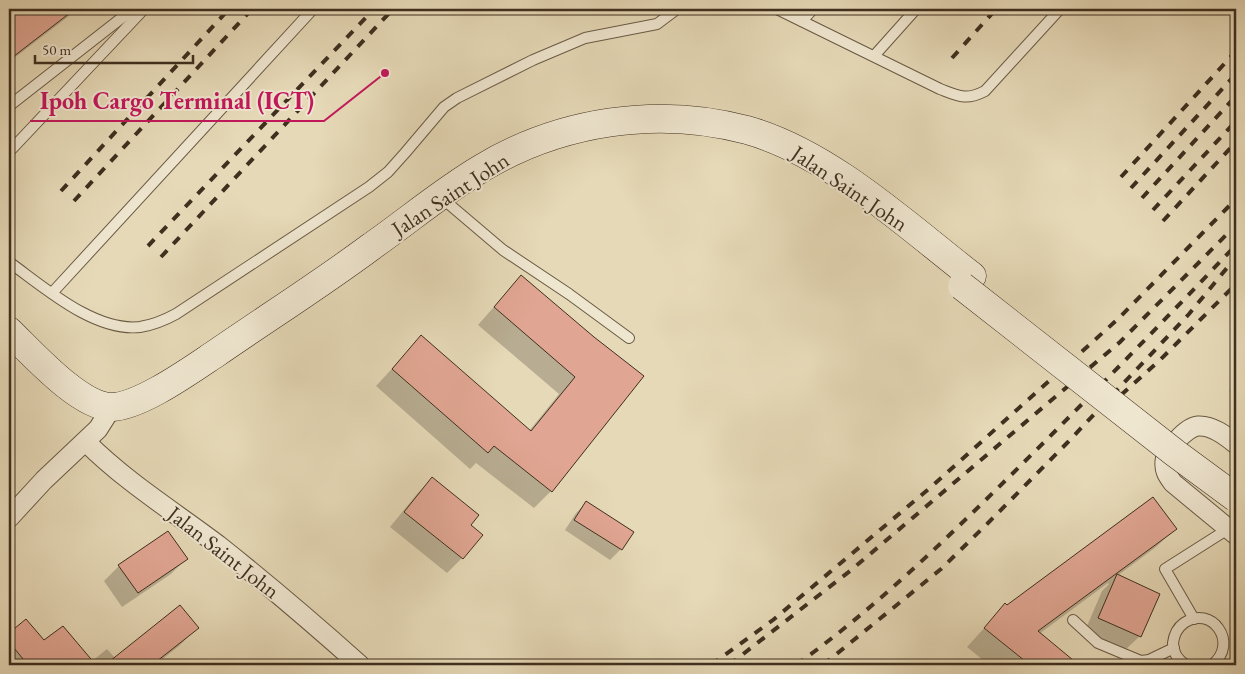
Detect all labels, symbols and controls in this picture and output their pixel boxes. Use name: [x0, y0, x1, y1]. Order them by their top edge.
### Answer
scale bar: [35, 32, 192, 64]
text: 50 m: [42, 40, 71, 59]
callout: Ipoh Cargo Terminal (ICT): [30, 82, 324, 121]
text: Ipoh Cargo Terminal (ICT): [40, 85, 314, 117]
street label: Jalan Saint John: [784, 138, 914, 238]
street label: Jalan Saint John: [384, 145, 515, 244]
street label: Jalan Saint John: [160, 498, 286, 606]

